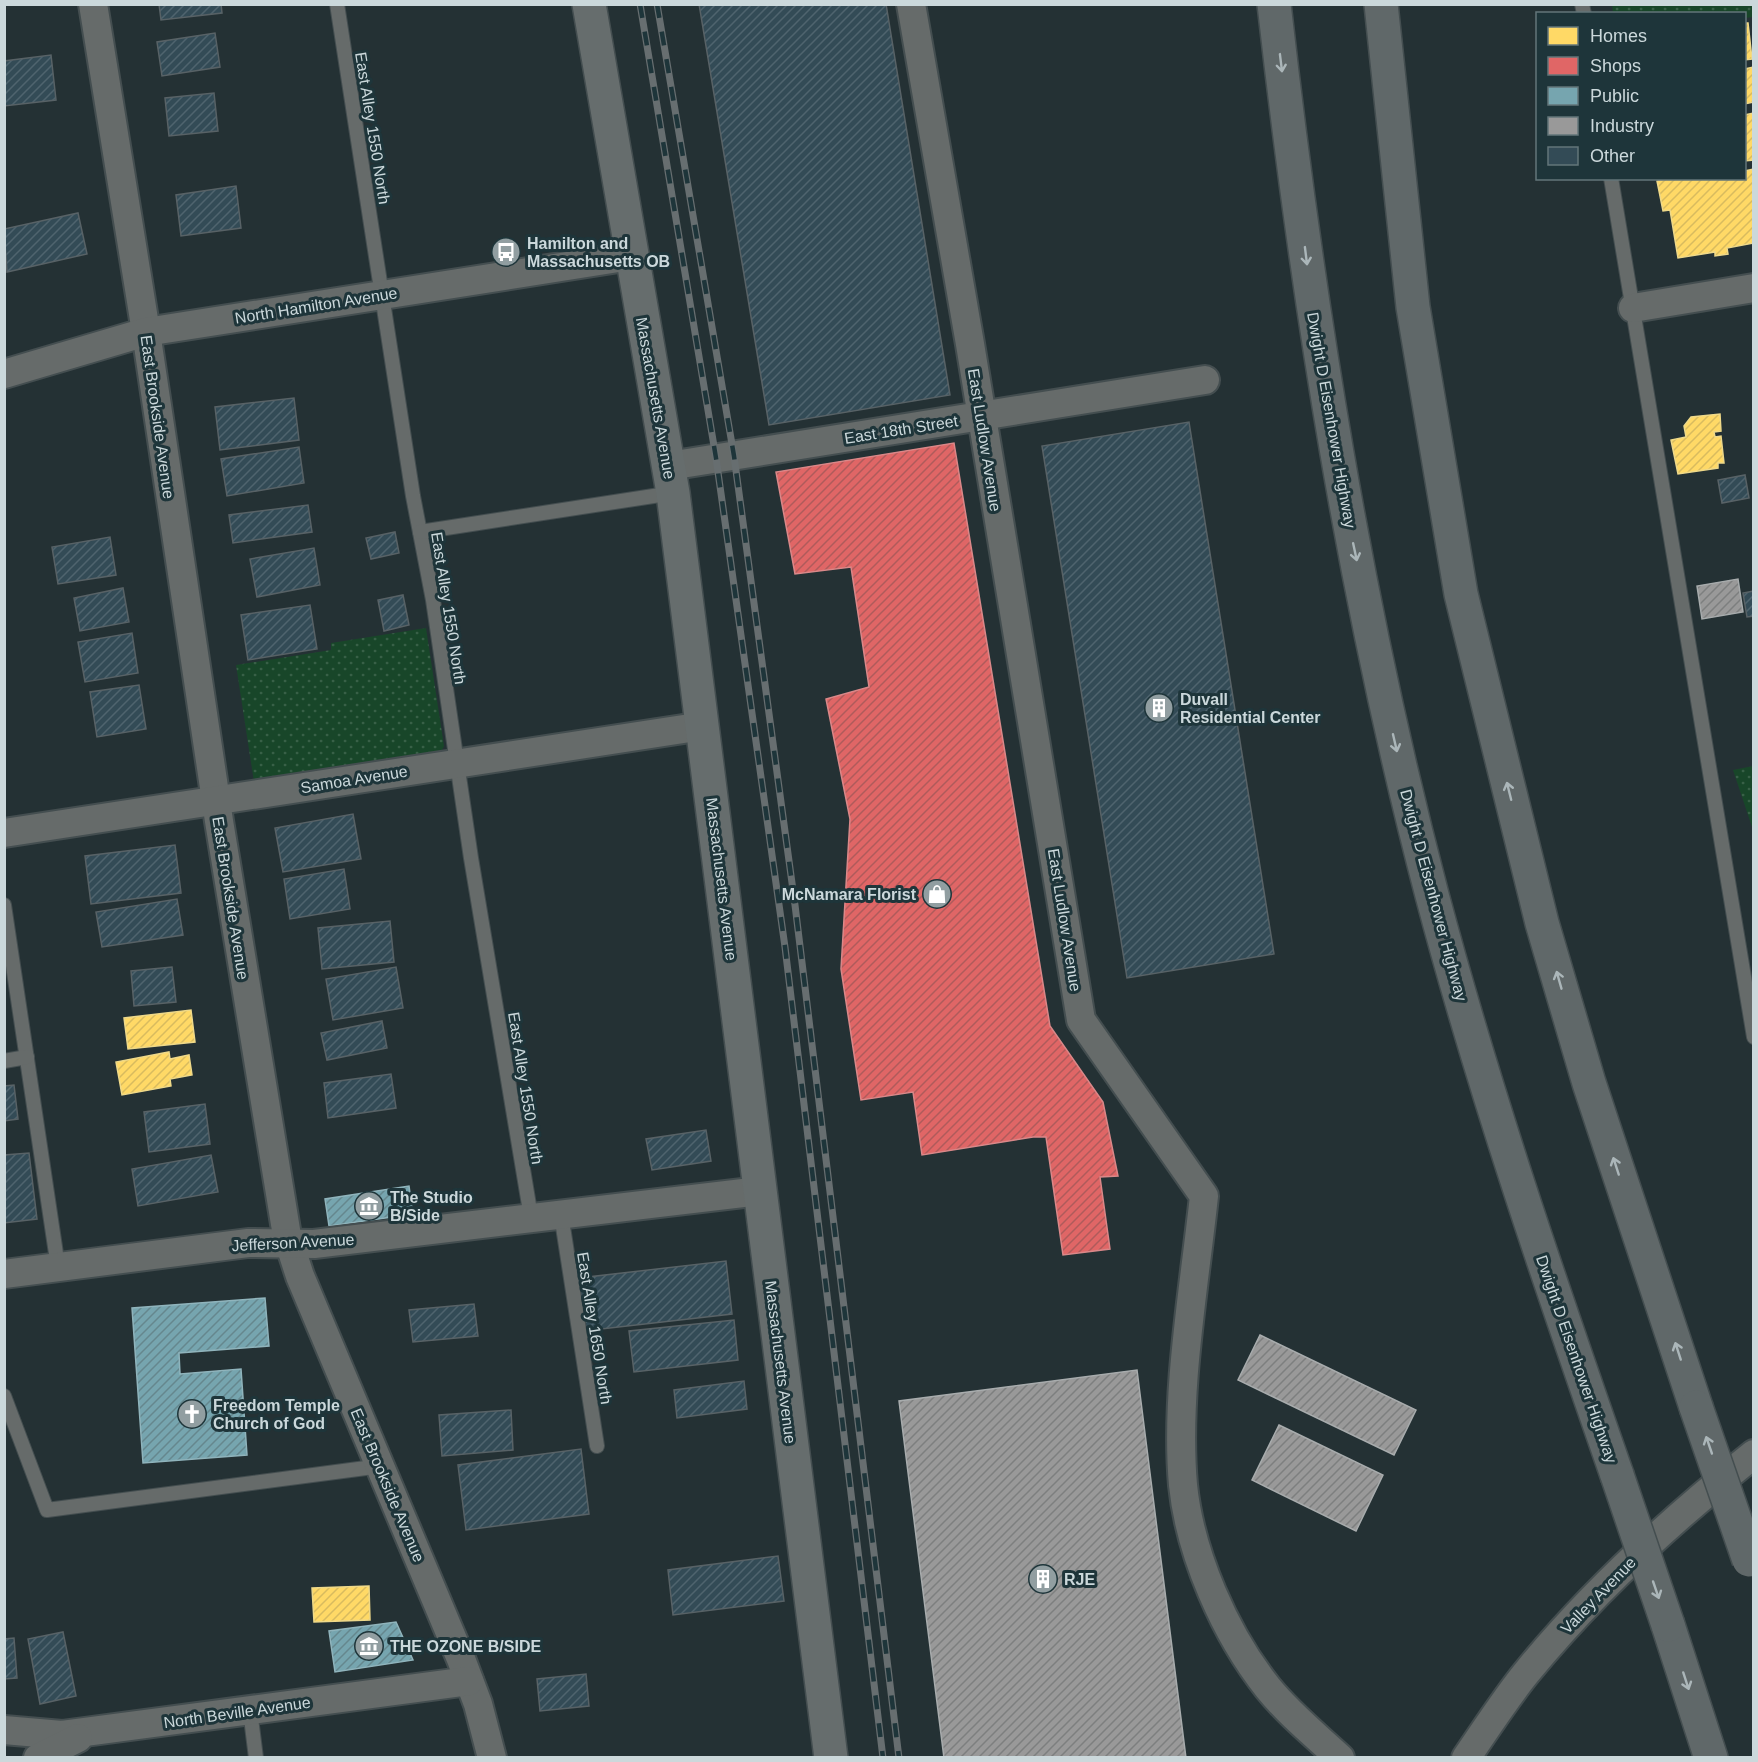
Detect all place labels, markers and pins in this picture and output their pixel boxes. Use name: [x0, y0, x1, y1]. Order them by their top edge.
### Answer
place label: Hamilton and Massachusetts OB: [527, 235, 670, 270]
bus stop icon: Hamilton and Massachusetts OB: [490, 236, 522, 268]
place label: Duvall Residential Center: [1180, 691, 1320, 726]
building icon: Duvall Residential Center: [1143, 692, 1175, 724]
shop icon: McNamara Florist: [921, 878, 953, 910]
place label: McNamara Florist: [782, 886, 917, 903]
place label: The Studio B/Side: [390, 1189, 473, 1224]
museum icon: The Studio B/Side: [353, 1190, 385, 1222]
place label: Freedom Temple Church of God: [213, 1397, 340, 1432]
church icon: Freedom Temple Church of God: [176, 1398, 208, 1430]
building icon: RJE: [1027, 1563, 1059, 1595]
place label: RJE: [1064, 1571, 1095, 1588]
museum icon: THE OZONE B/SIDE: [353, 1630, 385, 1662]
place label: THE OZONE B/SIDE: [390, 1638, 541, 1655]

